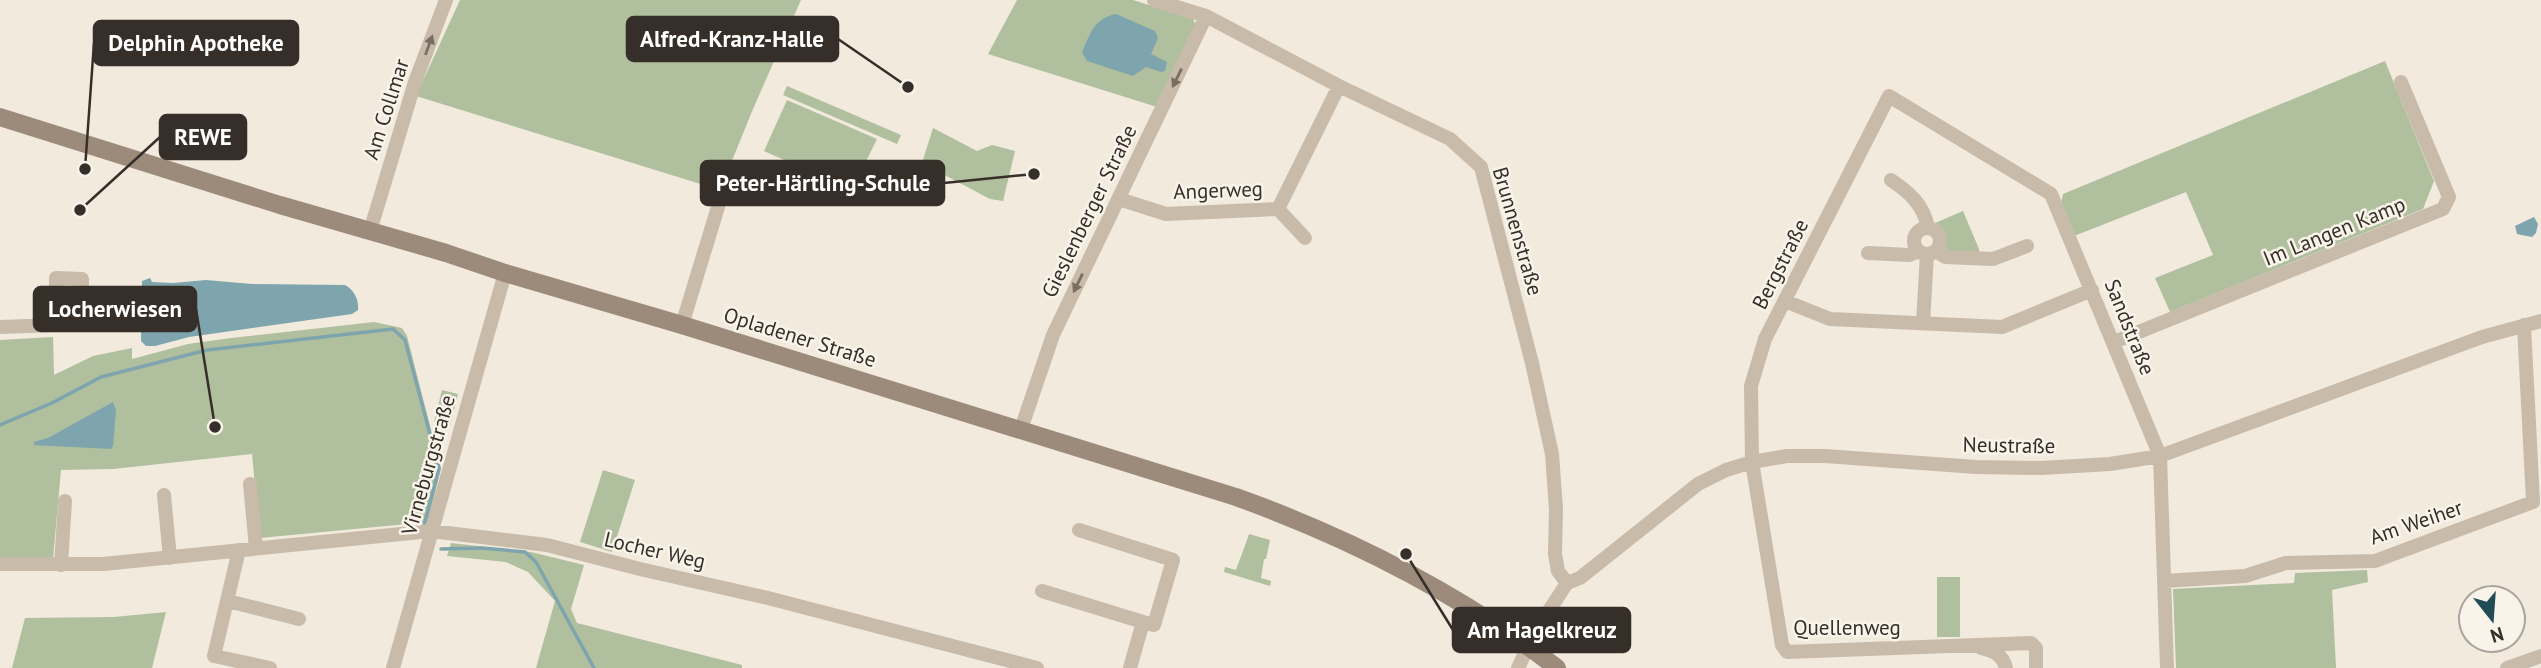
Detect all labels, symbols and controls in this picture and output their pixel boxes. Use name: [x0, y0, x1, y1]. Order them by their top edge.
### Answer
callout: Alfred-Kranz-Halle: [627, 17, 838, 61]
callout: Delphin Apotheke: [94, 21, 298, 65]
text: Alfred-Kranz-Halle: [640, 24, 824, 53]
text: Delphin Apotheke: [108, 28, 284, 57]
one-way arrow: [424, 35, 435, 56]
street label: Am Collmar: [357, 55, 415, 163]
one-way arrow: [1171, 68, 1182, 88]
callout: REWE: [160, 115, 246, 159]
street label: Gieslenberger Straße: [1035, 120, 1143, 302]
text: REWE: [174, 122, 232, 151]
callout: Peter-Härtling-Schule: [701, 161, 944, 205]
street label: Brunnenstraße: [1487, 164, 1549, 298]
text: Peter-Härtling-Schule: [716, 168, 930, 197]
street label: Angerweg: [1173, 175, 1263, 205]
street label: Im Langen Kamp: [2259, 190, 2409, 272]
street label: Bergstraße: [1746, 214, 1814, 314]
one-way arrow: [1073, 273, 1084, 293]
street label: Sandstraße: [2099, 275, 2161, 379]
callout: Locherwiesen: [34, 287, 196, 331]
text: Locherwiesen: [48, 294, 182, 323]
street label: Opladener Straße: [720, 301, 880, 373]
street label: Virneburgstraße: [395, 392, 461, 539]
street label: Neustraße: [1962, 431, 2056, 459]
street label: Am Weiher: [2366, 494, 2466, 550]
street label: Locher Weg: [602, 525, 708, 575]
north arrow: [2457, 584, 2527, 654]
callout: Am Hagelkreuz: [1453, 608, 1630, 652]
street label: Quellenweg: [1793, 614, 1901, 641]
text: Am Hagelkreuz: [1467, 615, 1617, 644]
text: N: [2487, 622, 2506, 649]

